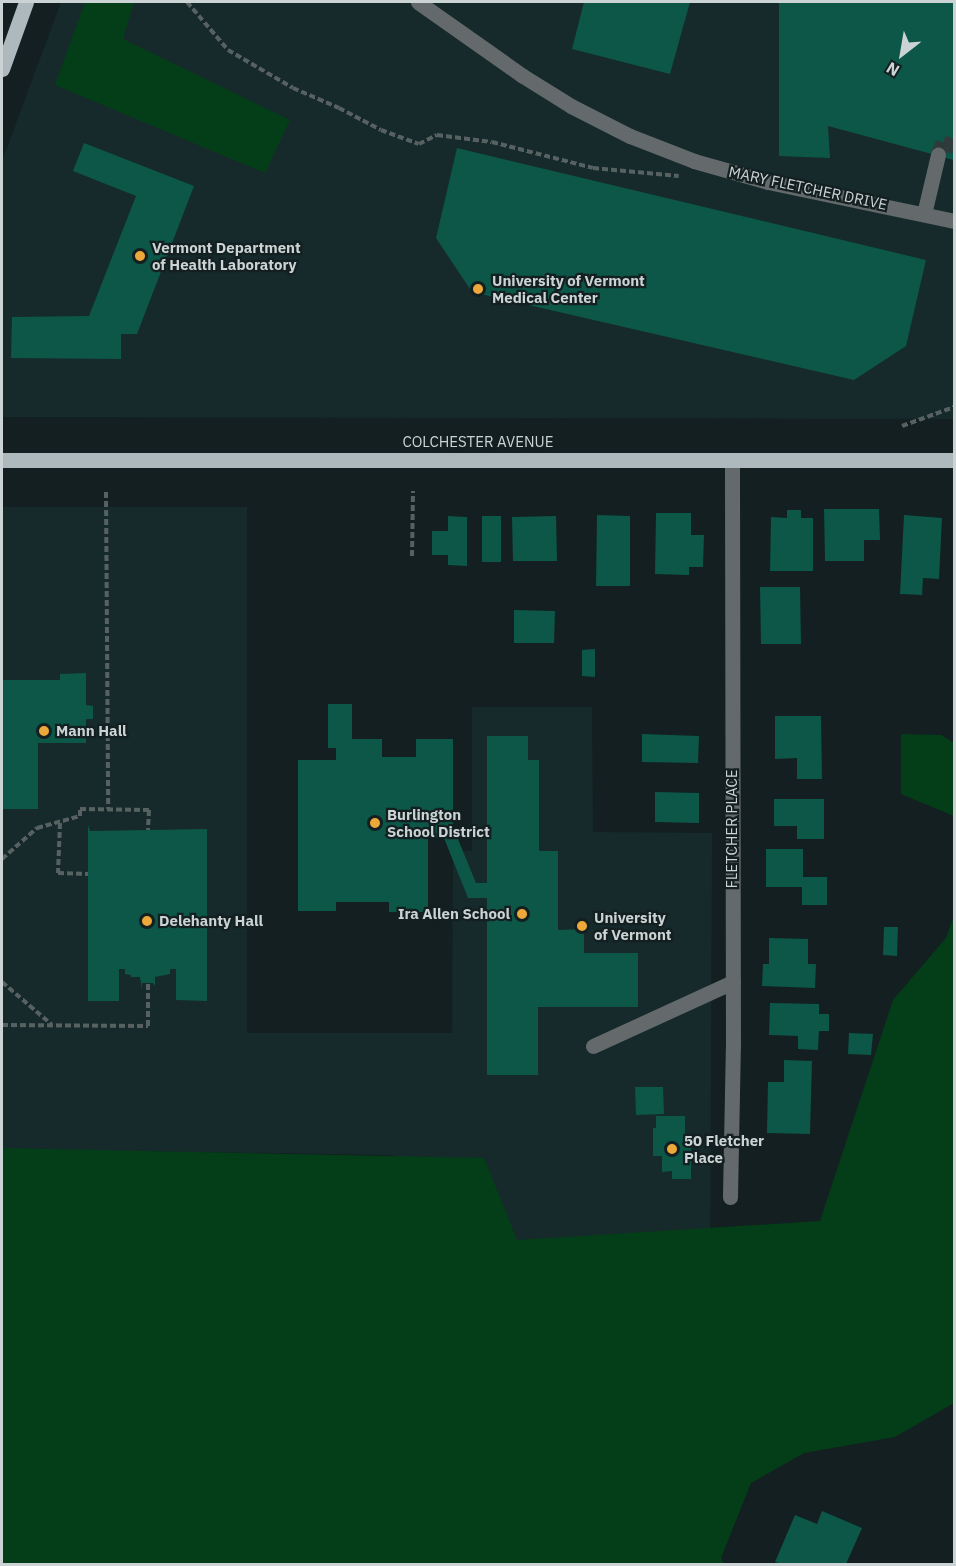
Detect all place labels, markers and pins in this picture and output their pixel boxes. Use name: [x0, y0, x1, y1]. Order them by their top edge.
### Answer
place label: Vermont Department of Health Laboratory: [152, 238, 301, 273]
marker: Vermont Department of Health Laboratory: [133, 249, 147, 263]
place label: University of Vermont Medical Center: [492, 271, 645, 306]
marker: University of Vermont Medical Center: [469, 280, 487, 298]
place label: Mann Hall: [56, 722, 127, 740]
marker: Mann Hall: [37, 724, 51, 738]
place label: Burlington School District: [387, 805, 490, 840]
marker: Burlington School District: [368, 816, 382, 830]
place label: Ira Allen School: [398, 905, 510, 923]
marker: Ira Allen School: [515, 907, 529, 921]
place label: University of Vermont: [594, 908, 672, 943]
place label: Delehanty Hall: [159, 912, 263, 930]
marker: Delehanty Hall: [140, 914, 154, 928]
marker: University of Vermont: [575, 919, 589, 933]
place label: 50 Fletcher Place: [684, 1131, 764, 1166]
marker: 50 Fletcher Place: [665, 1142, 679, 1156]

